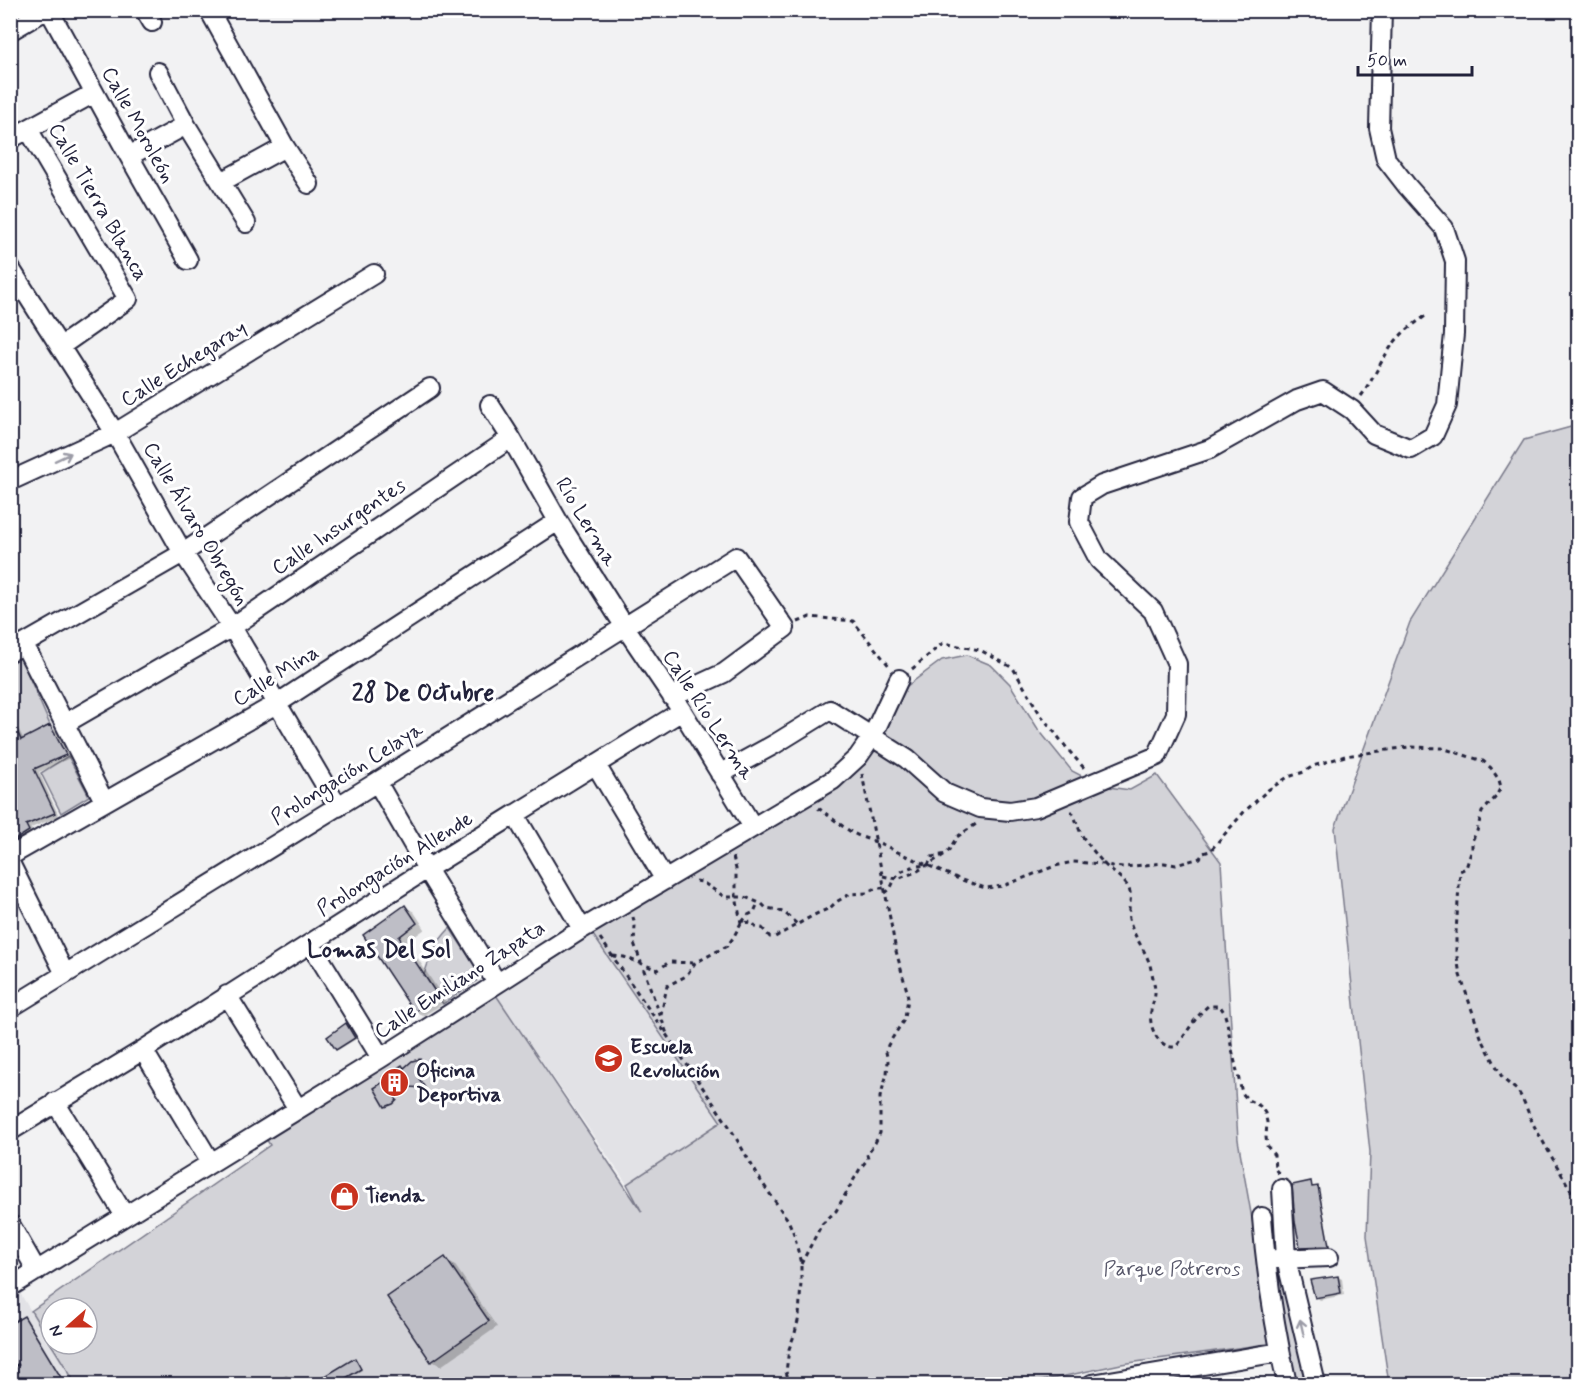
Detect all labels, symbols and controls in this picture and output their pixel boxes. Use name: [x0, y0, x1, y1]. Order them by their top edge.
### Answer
scale bar: [1358, 39, 1472, 77]
text: 50 m: [1367, 49, 1407, 73]
street label: Calle Moroleón: [94, 62, 182, 188]
street label: Calle Tierra Blanca: [41, 118, 155, 286]
street label: Calle Echegaray: [116, 314, 252, 414]
street label: Calle Álvaro Obregón: [135, 437, 256, 612]
one-way arrow: [53, 450, 71, 462]
street label: Calle Insurgentes: [267, 472, 411, 582]
street label: Río Lerma: [548, 472, 624, 572]
street label: Calle Mina: [228, 639, 324, 713]
street label: Calle Río Lerma: [655, 644, 761, 786]
district label: 28 De Octubre: [352, 678, 494, 709]
street label: Prolongación Celaya: [266, 716, 429, 833]
street label: Prolongación Allende: [312, 805, 479, 924]
street label: Calle Emiliano Zapata: [369, 914, 551, 1046]
district label: Lomas Del Sol: [307, 935, 451, 966]
place label: Escuela Revolución: [630, 1033, 720, 1085]
school or university icon: Escuela Revolución: [593, 1043, 625, 1075]
place label: Oficina Deportiva: [416, 1057, 502, 1109]
building icon: Oficina Deportiva: [379, 1067, 411, 1099]
shop icon: Tienda: [328, 1180, 360, 1212]
place label: Tienda: [365, 1182, 426, 1210]
park label: Parque Potreros: [1104, 1255, 1240, 1283]
north arrow: [39, 1296, 99, 1356]
one-way arrow: [1296, 1318, 1308, 1337]
text: N: [45, 1322, 68, 1340]

